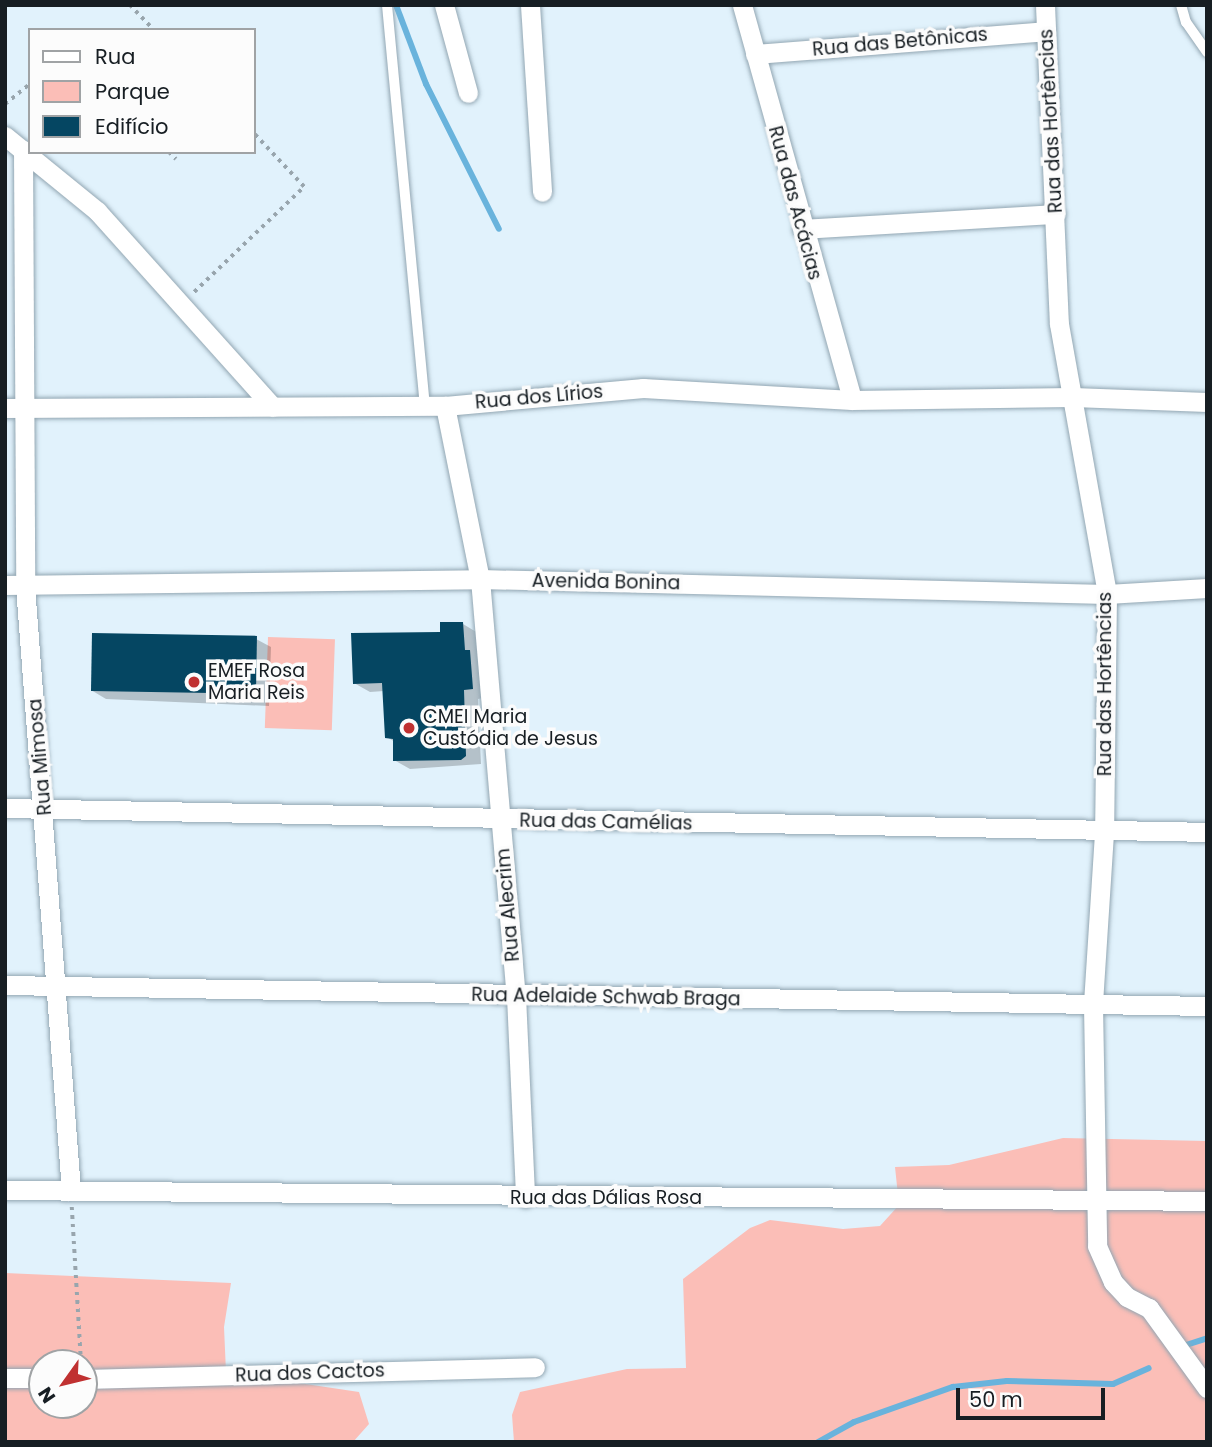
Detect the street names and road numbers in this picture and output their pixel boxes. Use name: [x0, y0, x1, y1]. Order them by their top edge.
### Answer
street label: Rua das Betônicas: [811, 23, 989, 61]
street label: Rua das Hortências: [1035, 28, 1067, 214]
street label: Rua das Acácias: [763, 124, 827, 282]
street label: Rua dos Lírios: [474, 380, 604, 414]
street label: Avenida Bonina: [532, 569, 680, 595]
street label: Rua das Hortências: [1094, 592, 1116, 776]
street label: Rua Mimosa: [24, 698, 56, 816]
street label: Rua das Camélias: [519, 809, 693, 835]
street label: Rua Alecrim: [492, 847, 524, 963]
street label: Rua Adelaide Schwab Braga: [471, 983, 741, 1011]
street label: Rua das Dálias Rosa: [510, 1187, 702, 1209]
street label: Rua dos Cactos: [235, 1359, 385, 1387]

